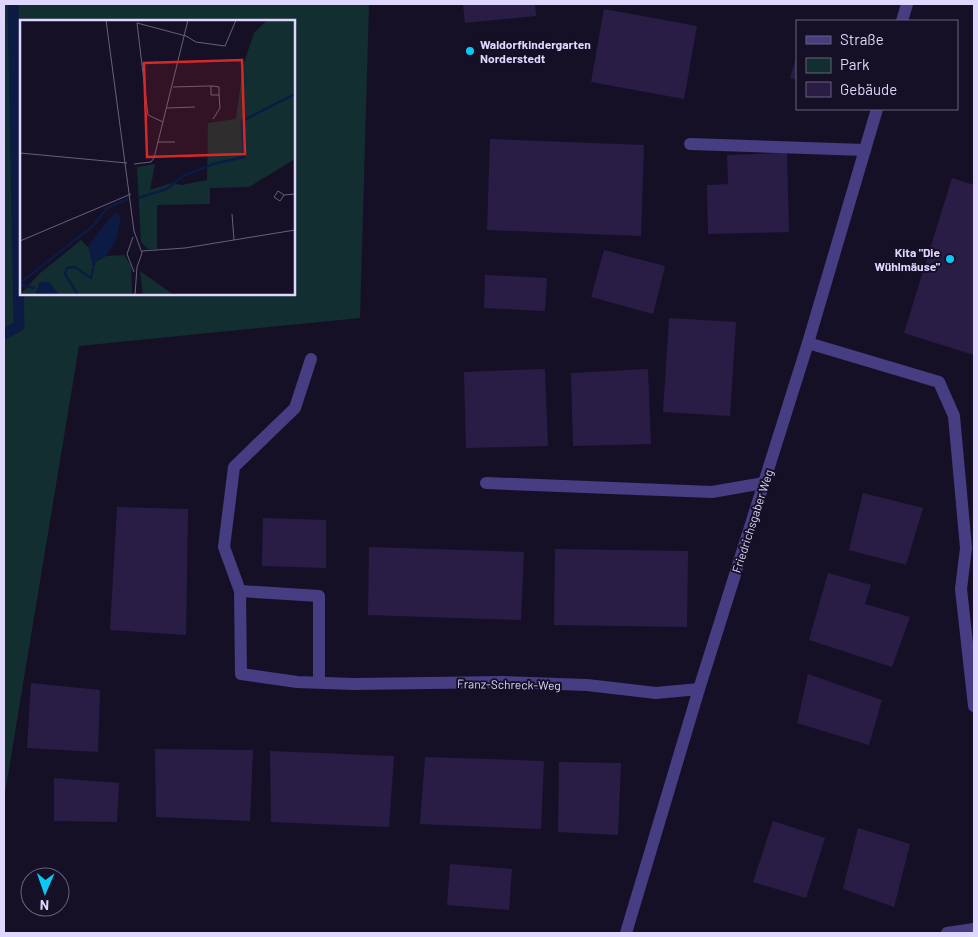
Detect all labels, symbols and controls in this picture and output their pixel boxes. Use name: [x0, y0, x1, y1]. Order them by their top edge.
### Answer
inset map: [20, 20, 295, 295]
legend: [796, 20, 958, 110]
text: Straße: [840, 30, 884, 48]
place label: Waldorfkindergarten Norderstedt: [480, 37, 591, 65]
marker: Waldorfkindergarten Norderstedt: [464, 45, 476, 57]
text: Park: [840, 55, 870, 73]
text: Gebäude: [840, 80, 897, 98]
place label: Kita "Die Wühlmäuse": [874, 245, 941, 273]
marker: Kita "Die Wühlmäuse": [944, 253, 956, 265]
street label: Friedrichsgaber Weg: [729, 468, 775, 574]
street label: Franz-Schreck-Weg: [457, 676, 561, 692]
north arrow: [20, 867, 70, 917]
text: N: [40, 897, 49, 914]

